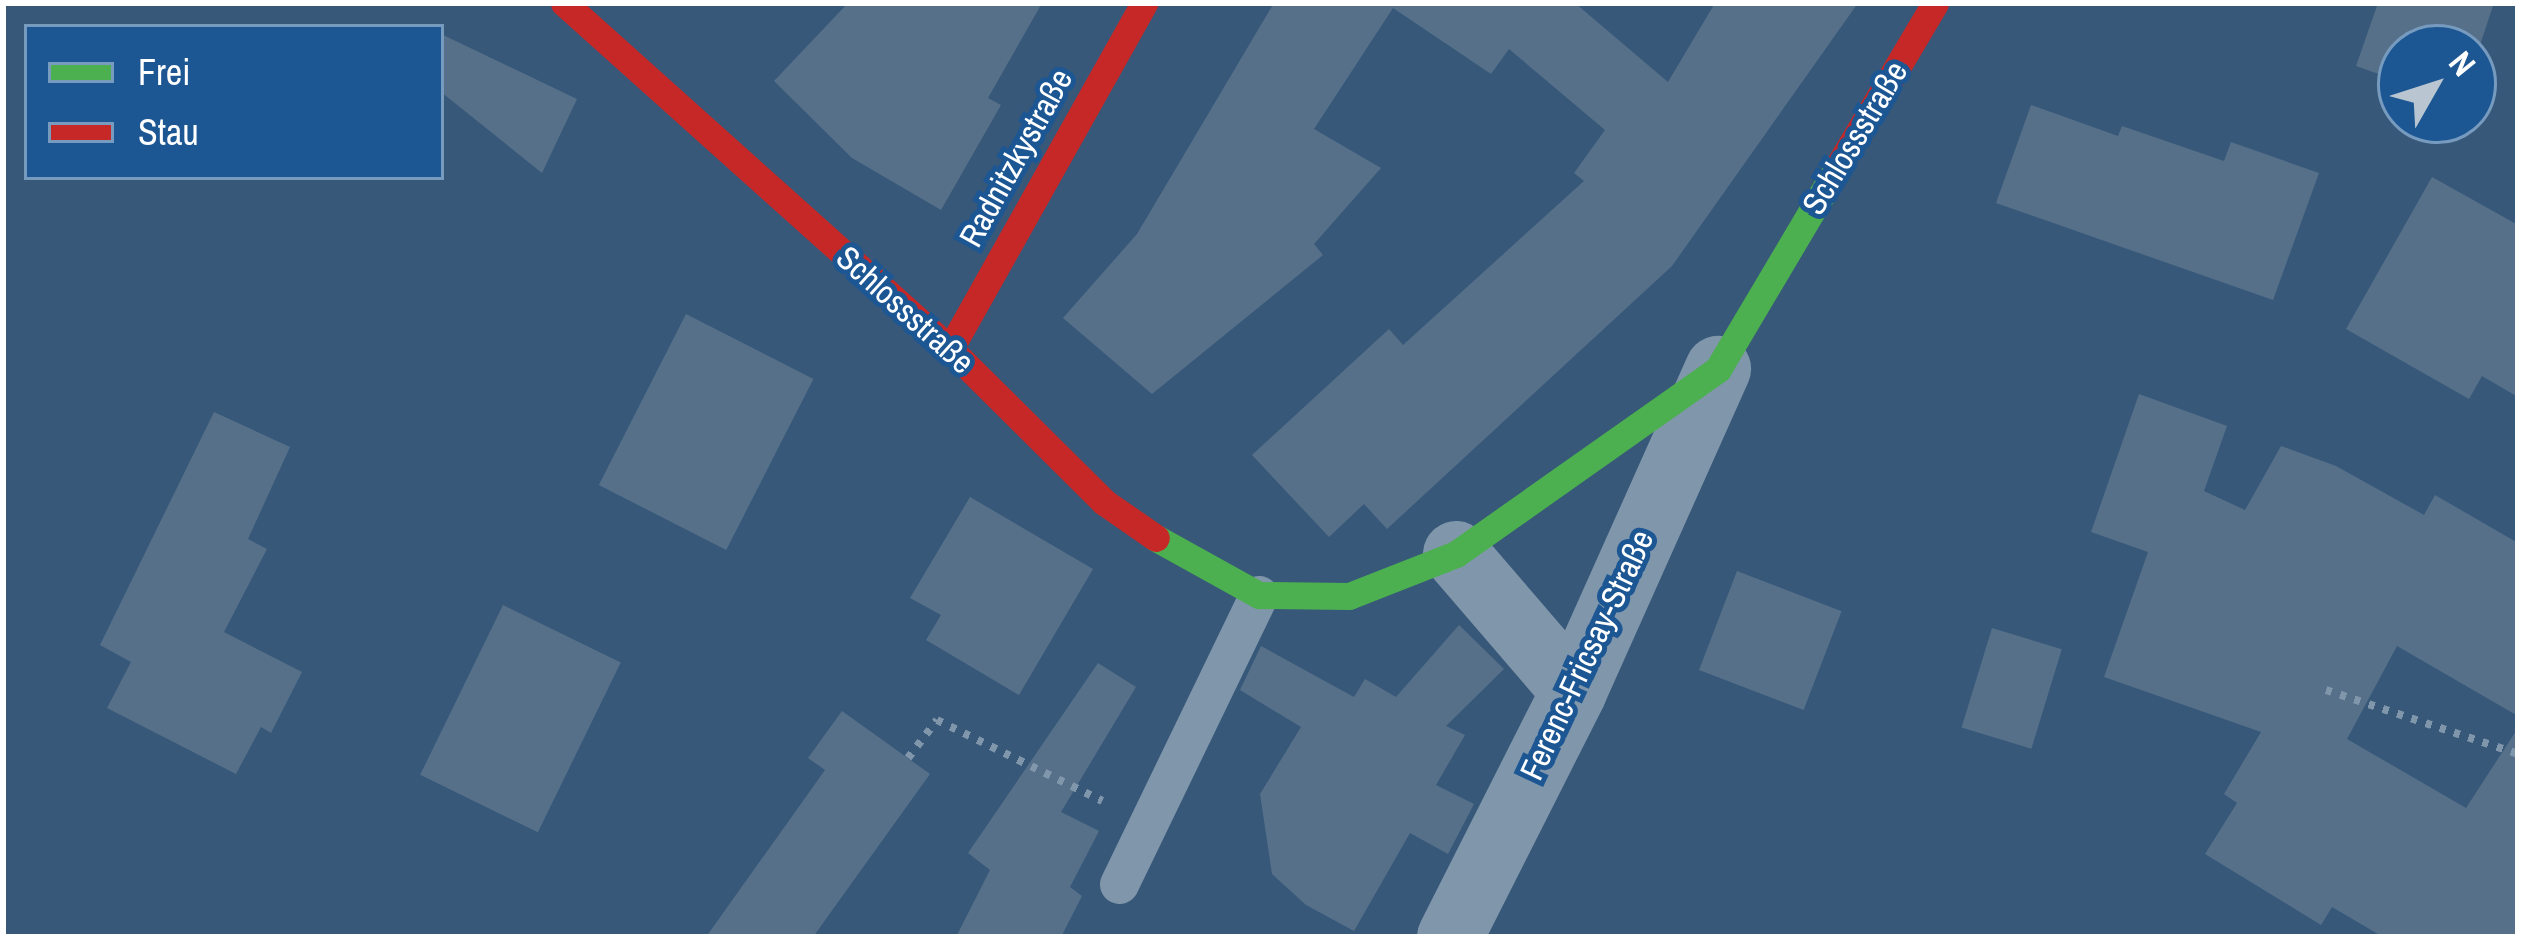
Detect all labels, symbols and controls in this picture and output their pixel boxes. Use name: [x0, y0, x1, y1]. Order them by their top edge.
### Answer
legend: [24, 24, 444, 180]
north arrow: [2377, 24, 2497, 144]
text: N: [2439, 42, 2486, 85]
text: Frei: [138, 48, 191, 96]
street label: Schlossstraße: [1794, 54, 1916, 222]
street label: Radnitzkystraße: [951, 62, 1081, 254]
text: Stau: [138, 108, 199, 156]
street label: Schlossstraße: [828, 238, 982, 382]
street label: Ferenc-Fricsay-Straße: [1512, 524, 1662, 786]

